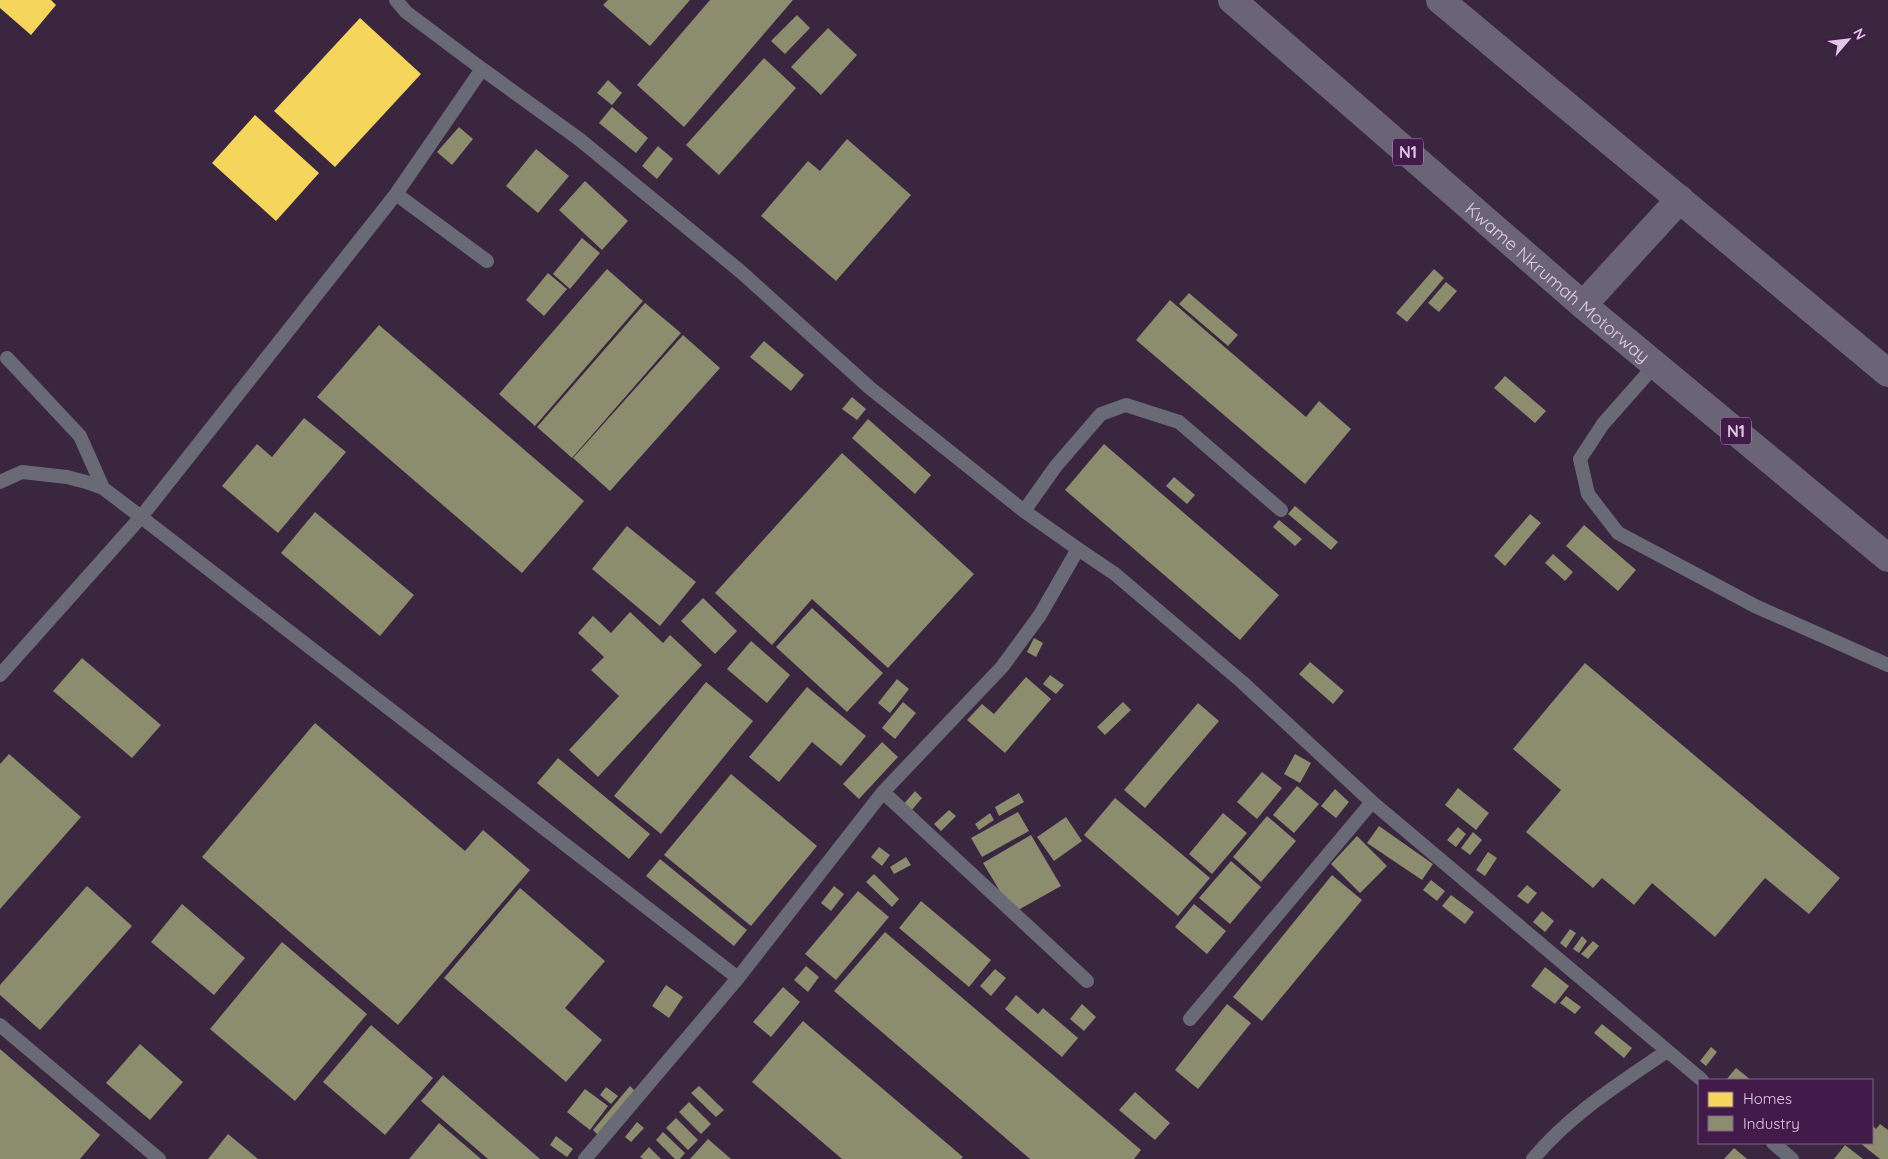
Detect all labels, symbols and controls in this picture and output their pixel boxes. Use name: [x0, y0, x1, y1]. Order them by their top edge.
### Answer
north arrow: [1823, 15, 1873, 65]
text: N: [1849, 25, 1870, 43]
road number: N1: [1393, 138, 1423, 166]
street label: Kwame Nkrumah Motorway: [1461, 197, 1655, 367]
road number: N1: [1721, 418, 1751, 444]
legend: [1698, 1079, 1873, 1144]
text: Homes: [1743, 1089, 1792, 1108]
text: Industry: [1743, 1114, 1800, 1133]

